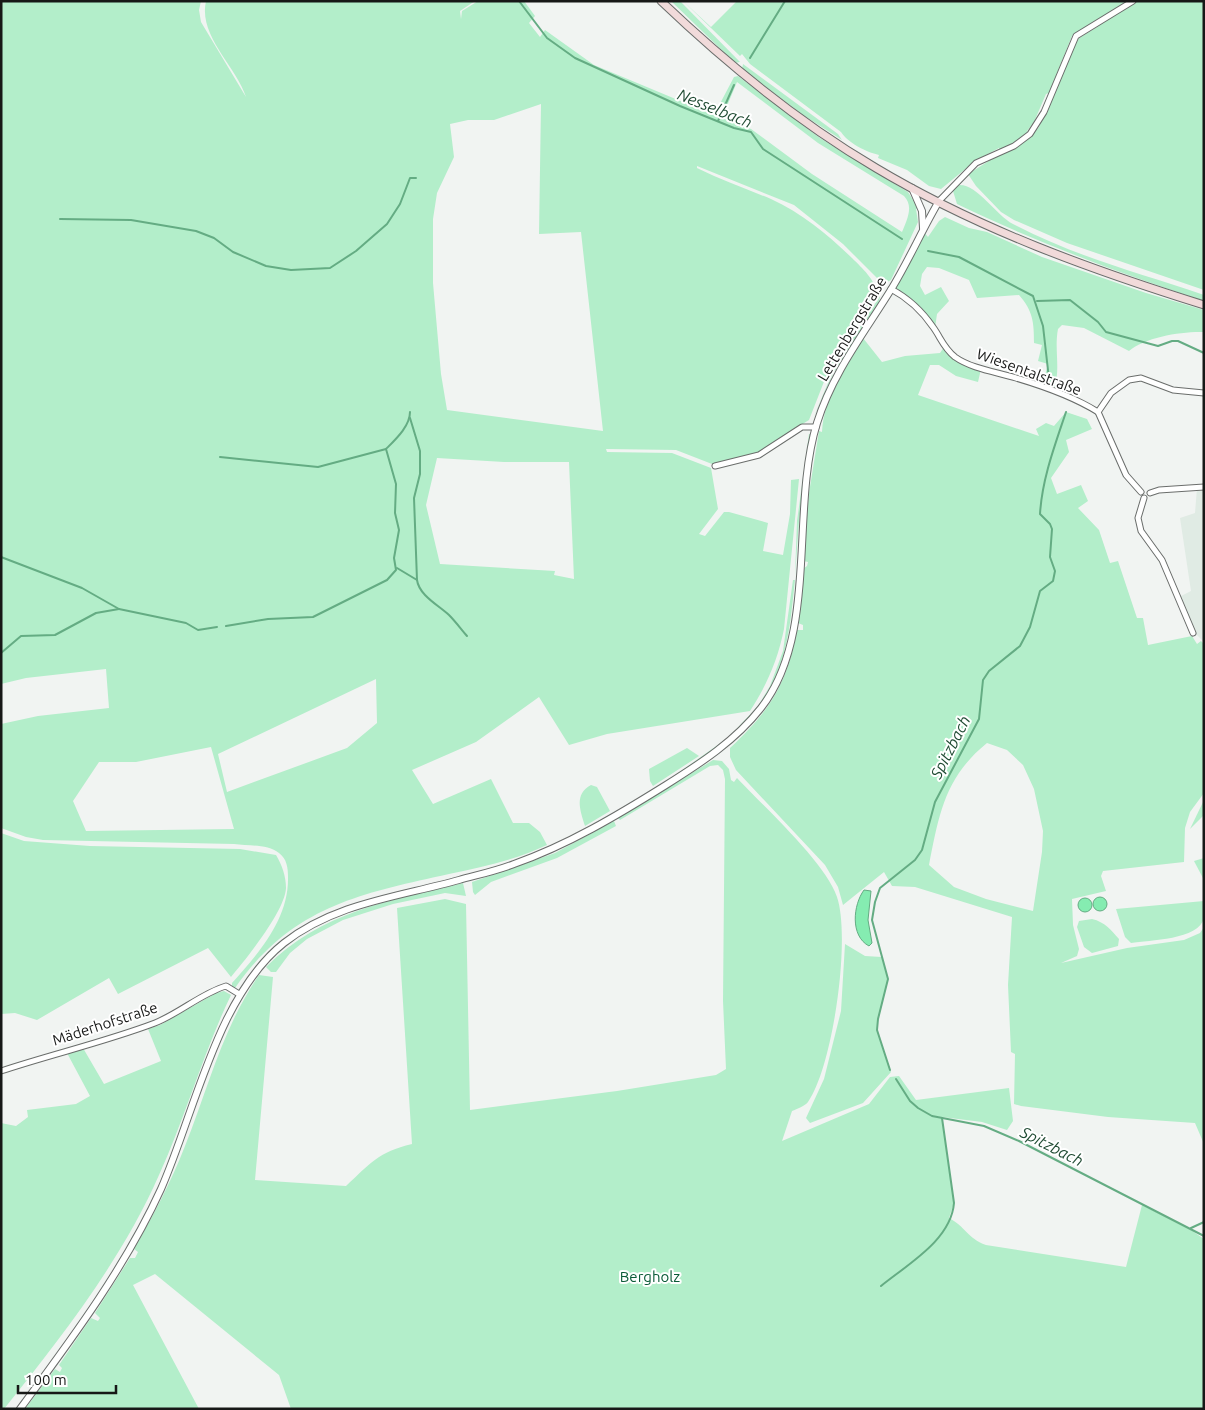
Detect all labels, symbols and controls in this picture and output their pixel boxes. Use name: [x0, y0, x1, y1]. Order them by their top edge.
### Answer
water label: Nesselbach: [675, 85, 755, 131]
street label: Lettenbergstraße: [814, 273, 889, 384]
street label: Wiesentalstraße: [975, 345, 1084, 398]
water label: Spitzbach: [926, 713, 973, 782]
street label: Mäderhofstraße: [50, 998, 160, 1049]
water label: Spitzbach: [1017, 1122, 1086, 1169]
park label: Bergholz: [620, 1268, 680, 1285]
scale bar: [18, 1362, 115, 1394]
text: 100 m: [25, 1371, 67, 1388]

